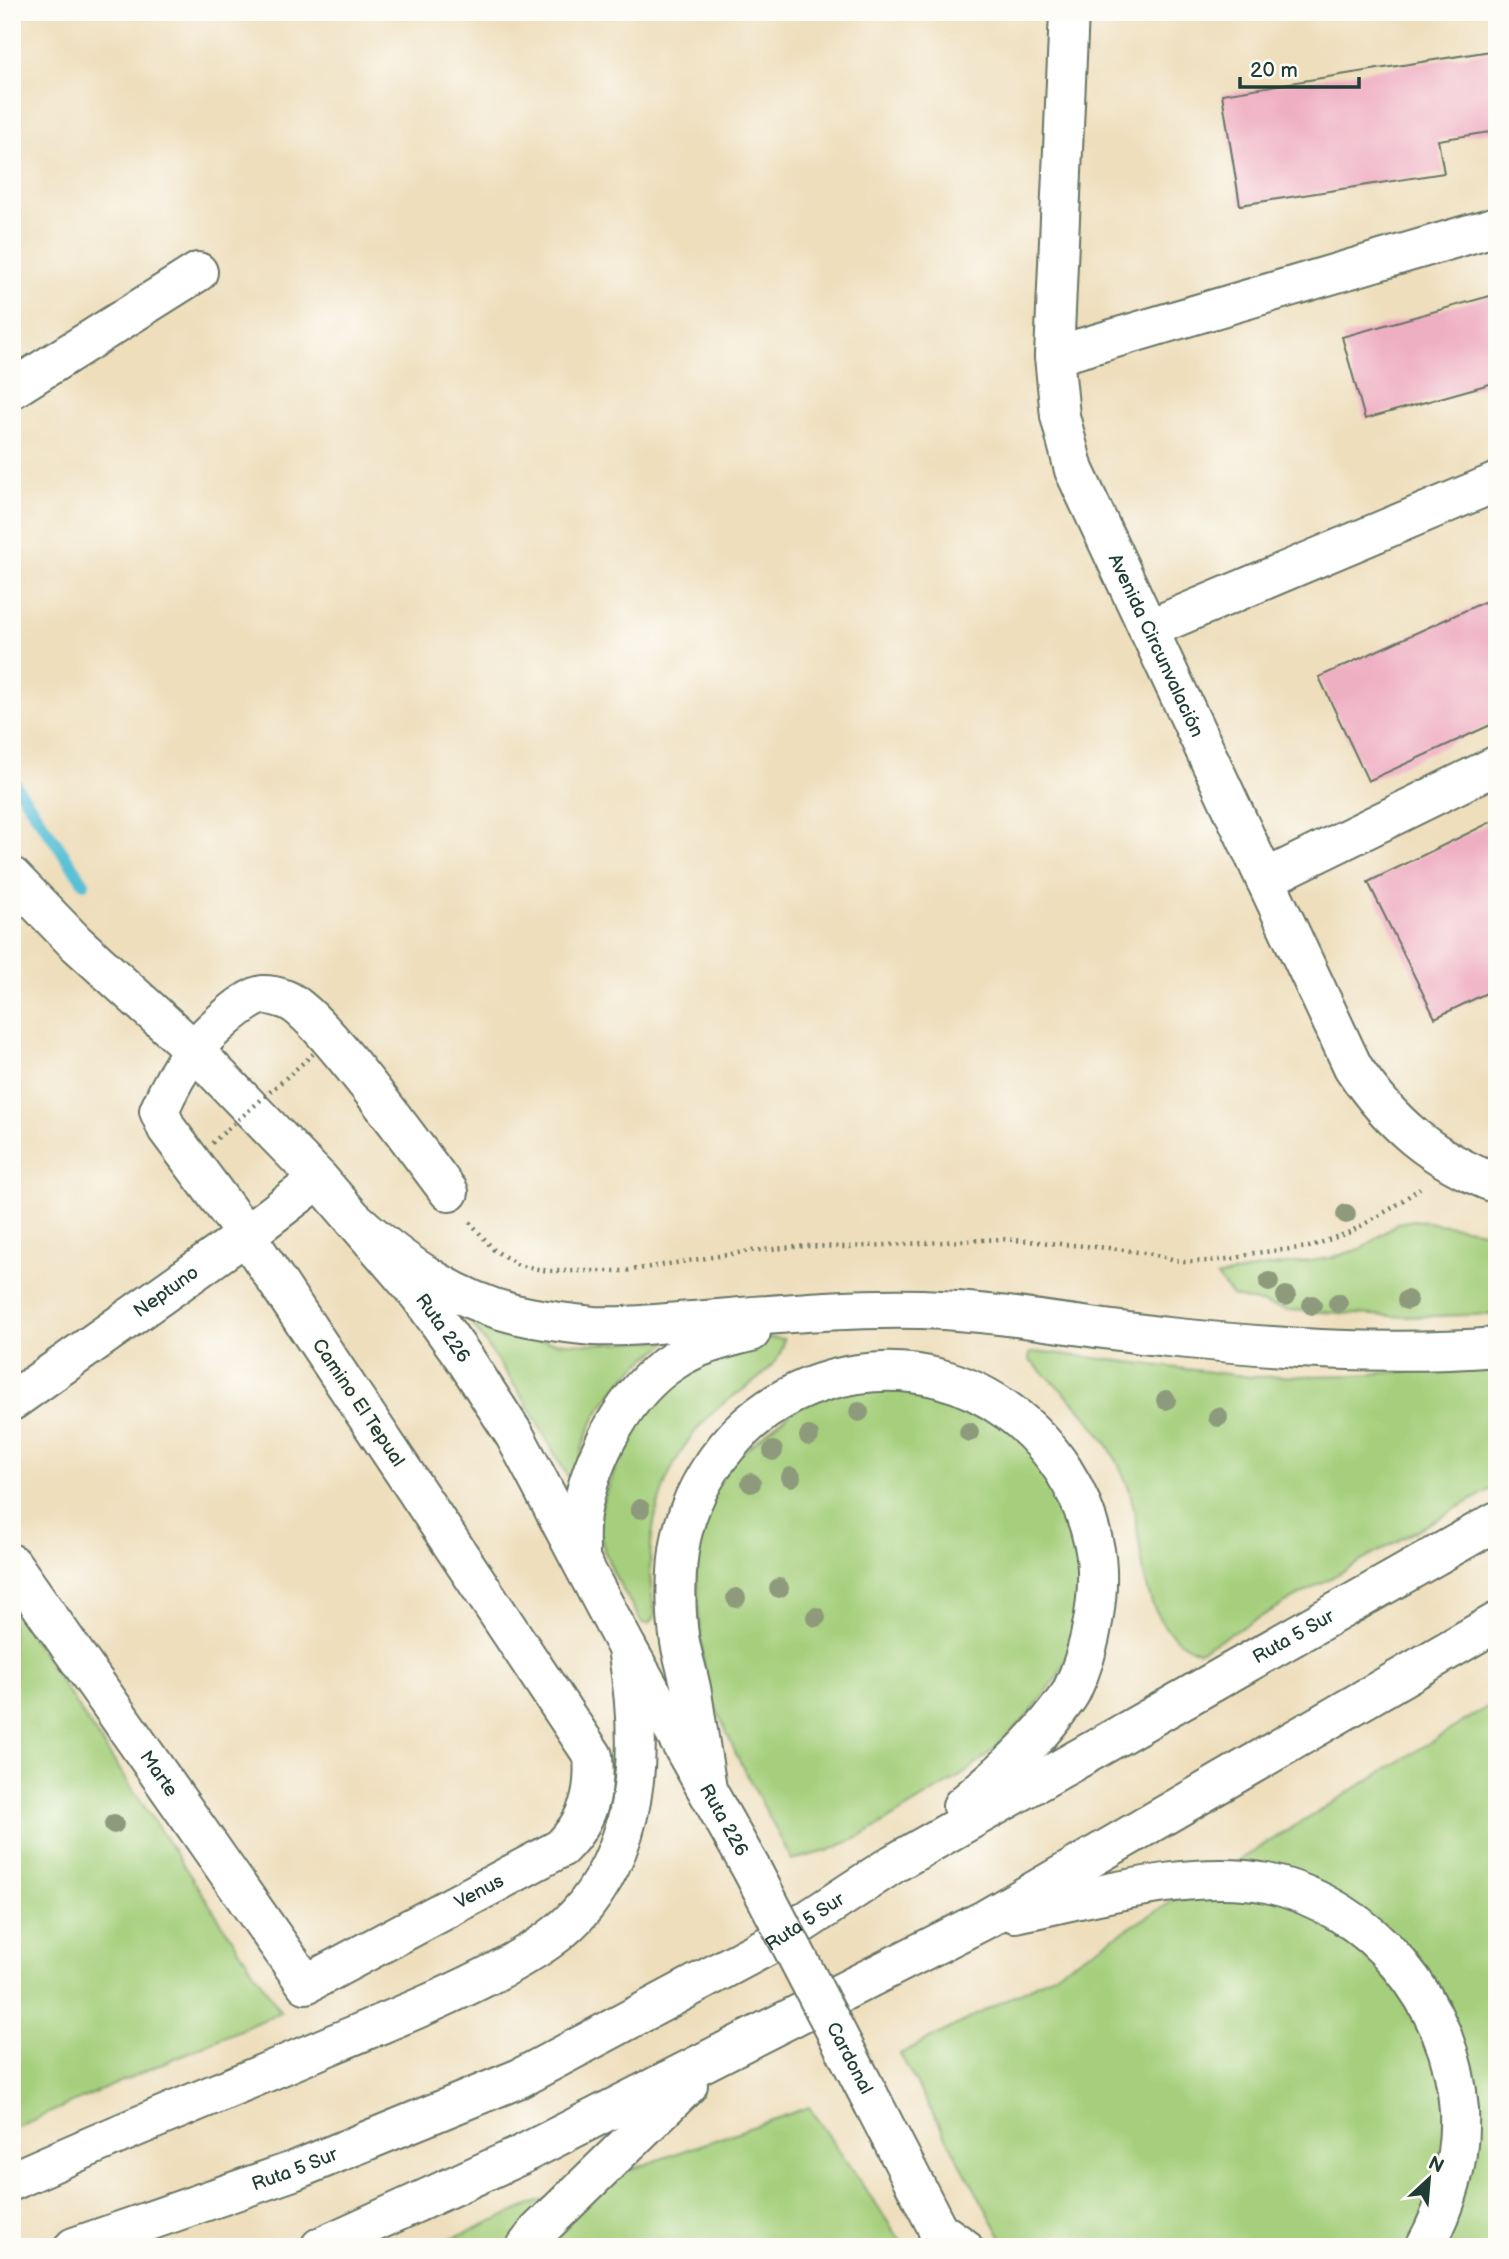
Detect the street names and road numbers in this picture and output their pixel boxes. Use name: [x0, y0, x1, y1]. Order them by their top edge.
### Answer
street label: Avenida Circunvalación: [1103, 550, 1209, 741]
street label: Neptuno: [129, 1261, 203, 1323]
street label: Ruta 226: [410, 1289, 475, 1367]
street label: Camino El Tepual: [307, 1335, 409, 1471]
street label: Ruta 5 Sur: [1249, 1604, 1339, 1669]
street label: Marte: [135, 1746, 183, 1801]
street label: Ruta 226: [694, 1780, 753, 1860]
street label: Venus: [451, 1869, 508, 1914]
street label: Ruta 5 Sur: [761, 1887, 850, 1956]
street label: Cardonal: [821, 2018, 878, 2098]
street label: Ruta 5 Sur: [249, 2142, 342, 2196]

